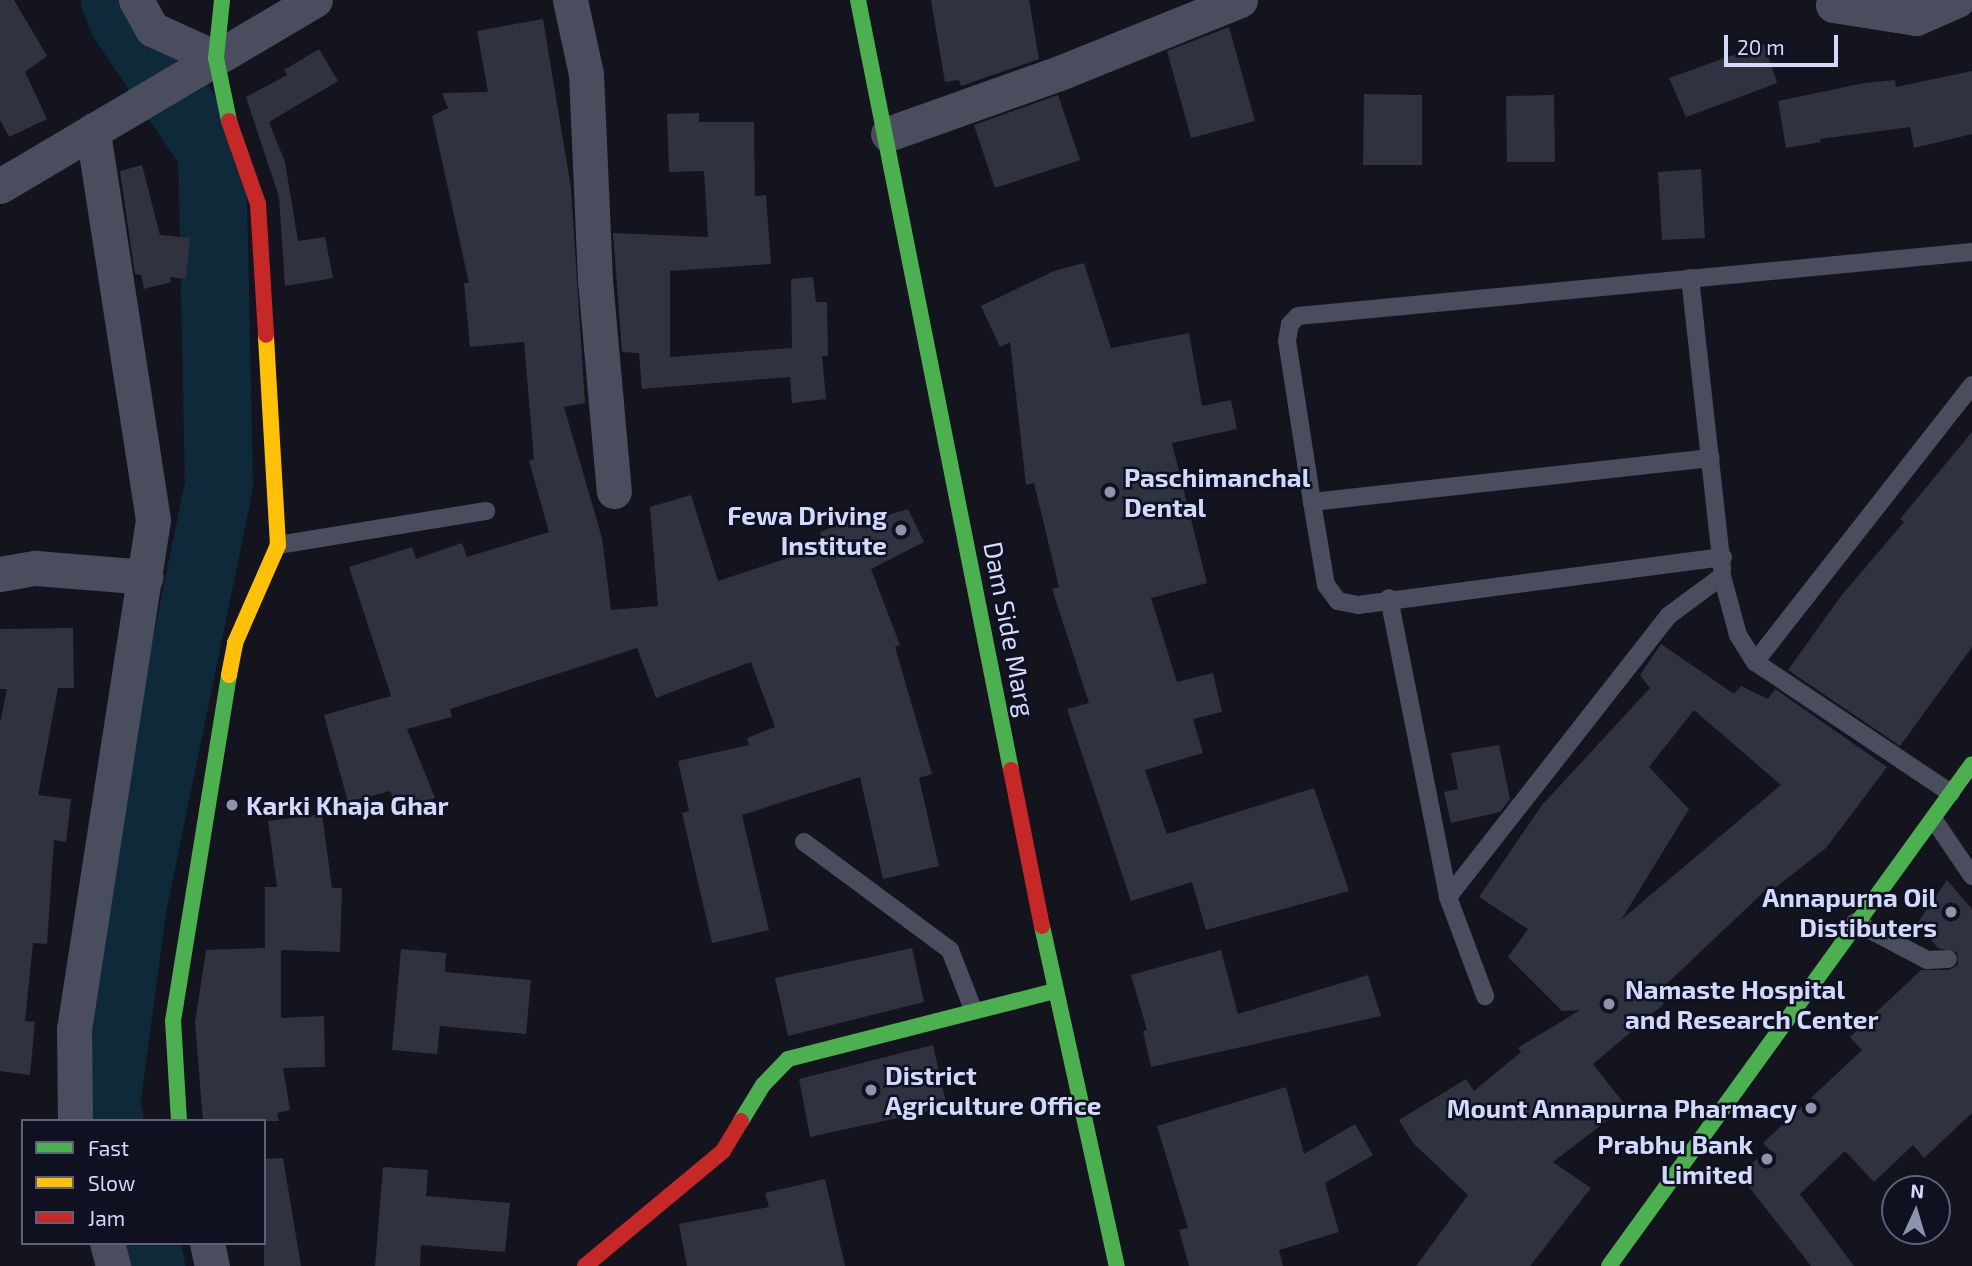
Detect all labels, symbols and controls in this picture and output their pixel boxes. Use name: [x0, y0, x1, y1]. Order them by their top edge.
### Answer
scale bar: [1727, 21, 1841, 65]
text: 20 m: [1737, 34, 1785, 59]
place label: Paschimanchal Dental: [1124, 461, 1310, 522]
marker: Paschimanchal Dental: [1102, 484, 1118, 500]
place label: Fewa Driving Institute: [727, 499, 887, 560]
marker: Fewa Driving Institute: [893, 522, 909, 538]
street label: Dam Side Marg: [978, 539, 1042, 719]
place label: Karki Khaja Ghar: [246, 789, 449, 821]
marker: Karki Khaja Ghar: [224, 797, 240, 813]
place label: Annapurna Oil Distibuters: [1762, 881, 1937, 942]
marker: Annapurna Oil Distibuters: [1943, 904, 1959, 920]
place label: Namaste Hospital and Research Center: [1625, 973, 1879, 1034]
marker: Namaste Hospital and Research Center: [1599, 994, 1619, 1014]
place label: District Agriculture Office: [885, 1059, 1101, 1120]
marker: District Agriculture Office: [863, 1082, 879, 1098]
place label: Mount Annapurna Pharmacy: [1446, 1092, 1797, 1124]
marker: Mount Annapurna Pharmacy: [1803, 1100, 1819, 1116]
legend: [21, 1119, 266, 1245]
place label: Prabhu Bank Limited: [1597, 1128, 1753, 1190]
text: Fast: [88, 1135, 129, 1160]
marker: Prabhu Bank Limited: [1759, 1151, 1775, 1167]
text: Slow: [88, 1170, 135, 1195]
north arrow: [1881, 1175, 1951, 1245]
text: N: [1910, 1179, 1925, 1202]
text: Jam: [88, 1205, 125, 1230]

